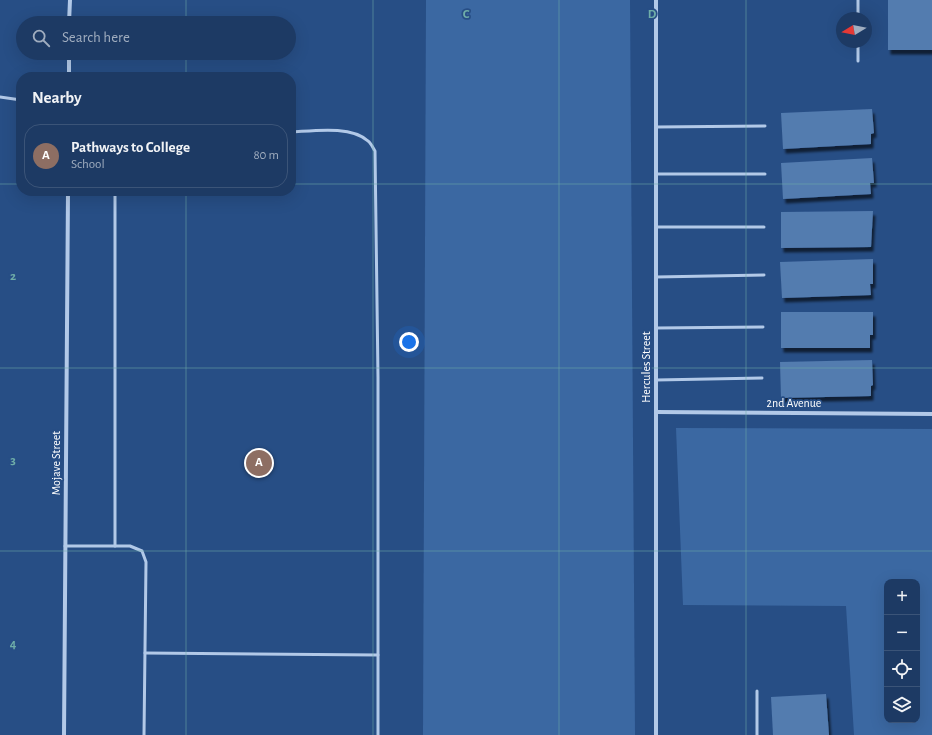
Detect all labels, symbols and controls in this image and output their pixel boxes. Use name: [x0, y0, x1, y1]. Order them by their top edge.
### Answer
text: C: [463, 8, 470, 21]
text: D: [648, 8, 657, 21]
north arrow: [836, 12, 872, 48]
search box: [16, 16, 296, 60]
icon: search: [30, 27, 52, 49]
text: Search here: [62, 30, 130, 45]
text: Nearby: [32, 89, 82, 106]
text: Pathways to College: [71, 140, 190, 155]
text: A: [42, 149, 50, 162]
text: 80 m: [253, 149, 279, 162]
text: School: [71, 158, 105, 171]
text: 2: [10, 270, 16, 283]
street label: Hercules Street: [640, 331, 652, 403]
your location: [399, 332, 419, 352]
street label: 2nd Avenue: [767, 397, 821, 409]
street label: Mojave Street: [50, 431, 63, 495]
pin: A: [246, 448, 272, 478]
text: 3: [10, 454, 16, 467]
map controls: [884, 579, 920, 723]
button: +: [884, 579, 920, 615]
button: −: [884, 615, 920, 651]
text: 4: [10, 638, 17, 651]
button: locate: [884, 651, 920, 687]
button: layers: [884, 687, 920, 723]

